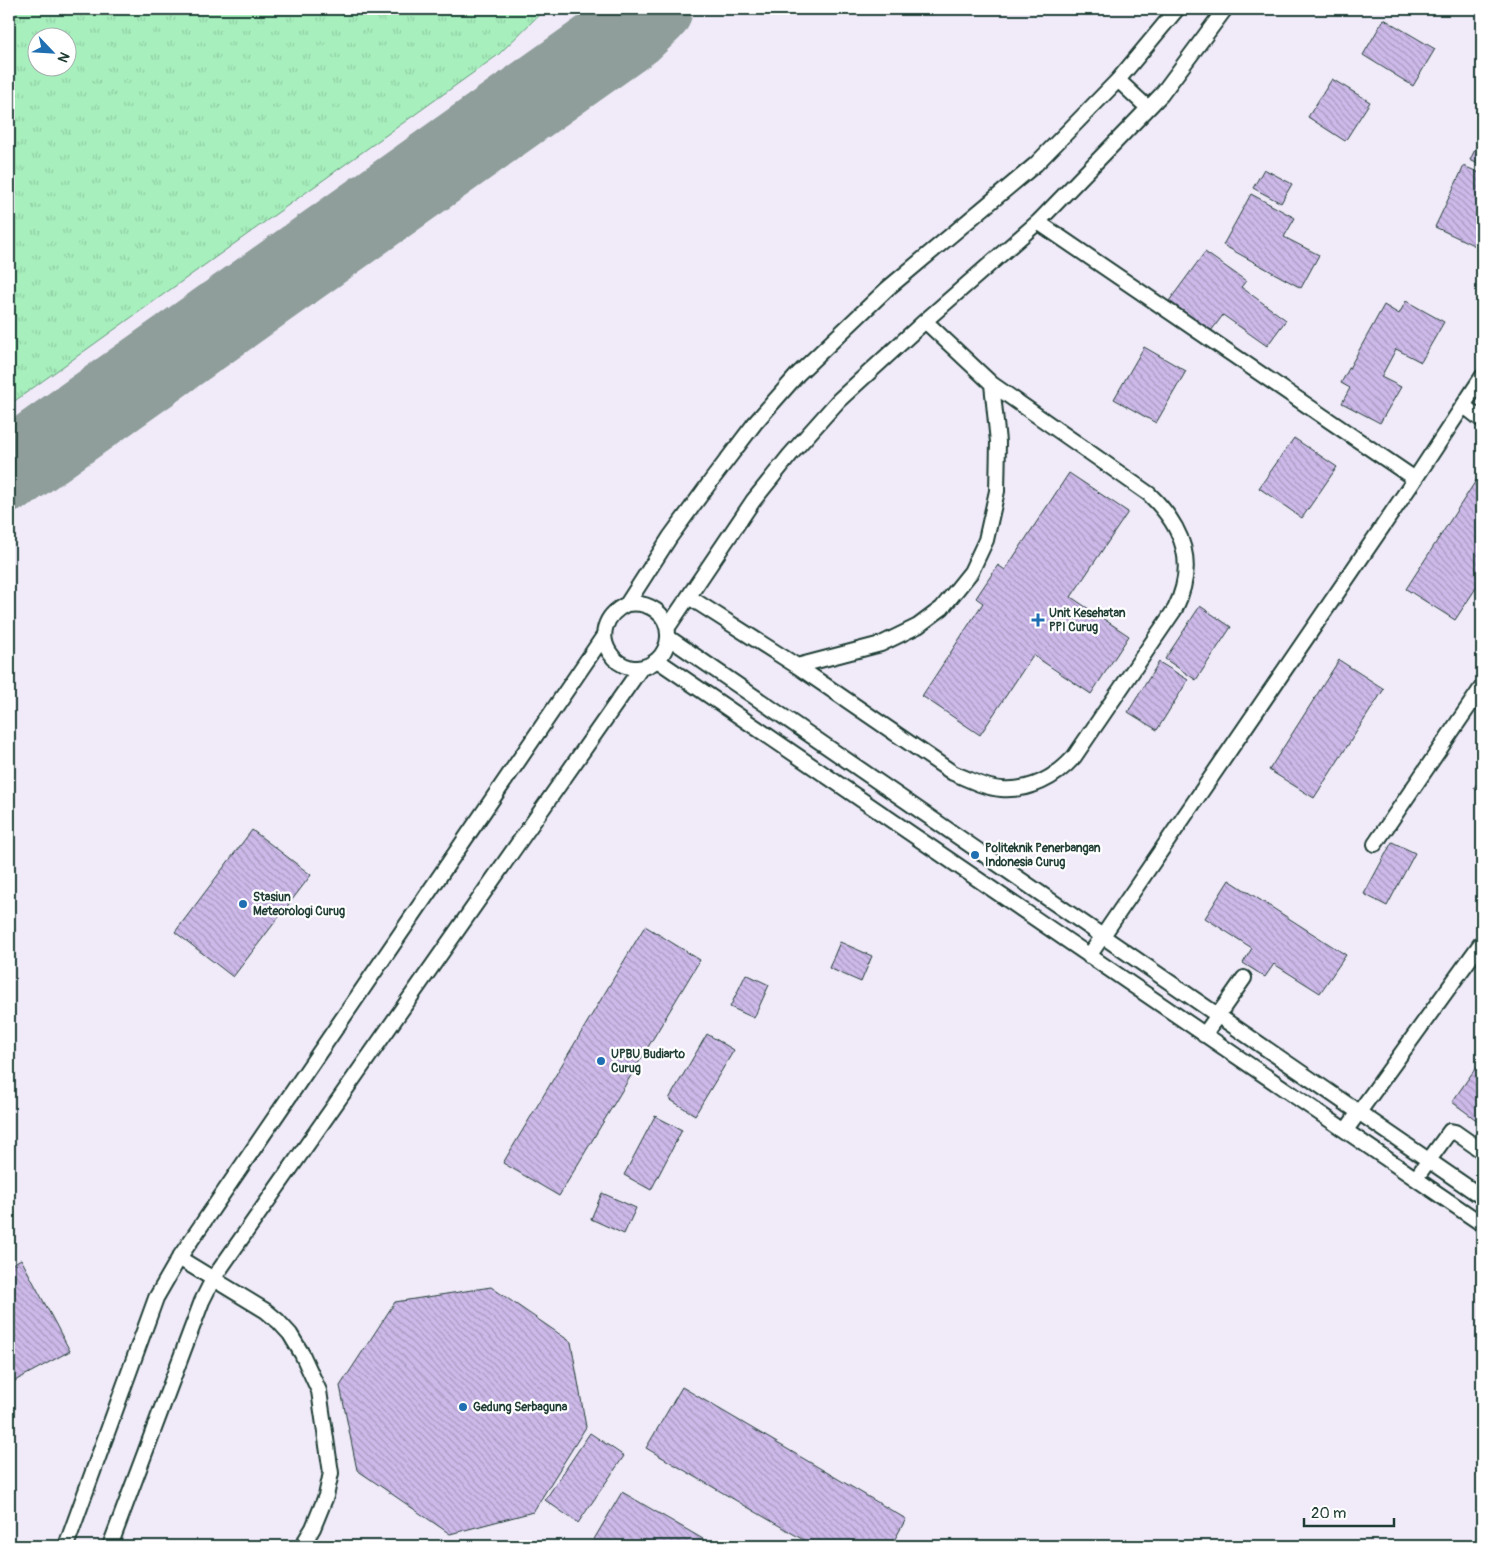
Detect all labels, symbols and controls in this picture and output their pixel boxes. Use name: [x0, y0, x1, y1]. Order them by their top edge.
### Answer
north arrow: [28, 28, 78, 78]
text: N: [54, 49, 73, 65]
place label: Unit Kesehatan PPI Curug: [1049, 606, 1126, 635]
marker: Unit Kesehatan PPI Curug: [1031, 613, 1045, 627]
place label: Politeknik Penerbangan Indonesia Curug: [985, 841, 1101, 870]
marker: Politeknik Penerbangan Indonesia Curug: [969, 849, 981, 861]
place label: Stasiun Meteorologi Curug: [253, 890, 345, 919]
marker: Stasiun Meteorologi Curug: [237, 898, 249, 910]
place label: UPBU Budiarto Curug: [611, 1047, 685, 1076]
marker: UPBU Budiarto Curug: [595, 1055, 607, 1067]
place label: Gedung Serbaguna: [473, 1400, 568, 1415]
marker: Gedung Serbaguna: [457, 1401, 469, 1413]
scale bar: [1304, 1495, 1394, 1527]
text: 20 m: [1311, 1504, 1346, 1523]

